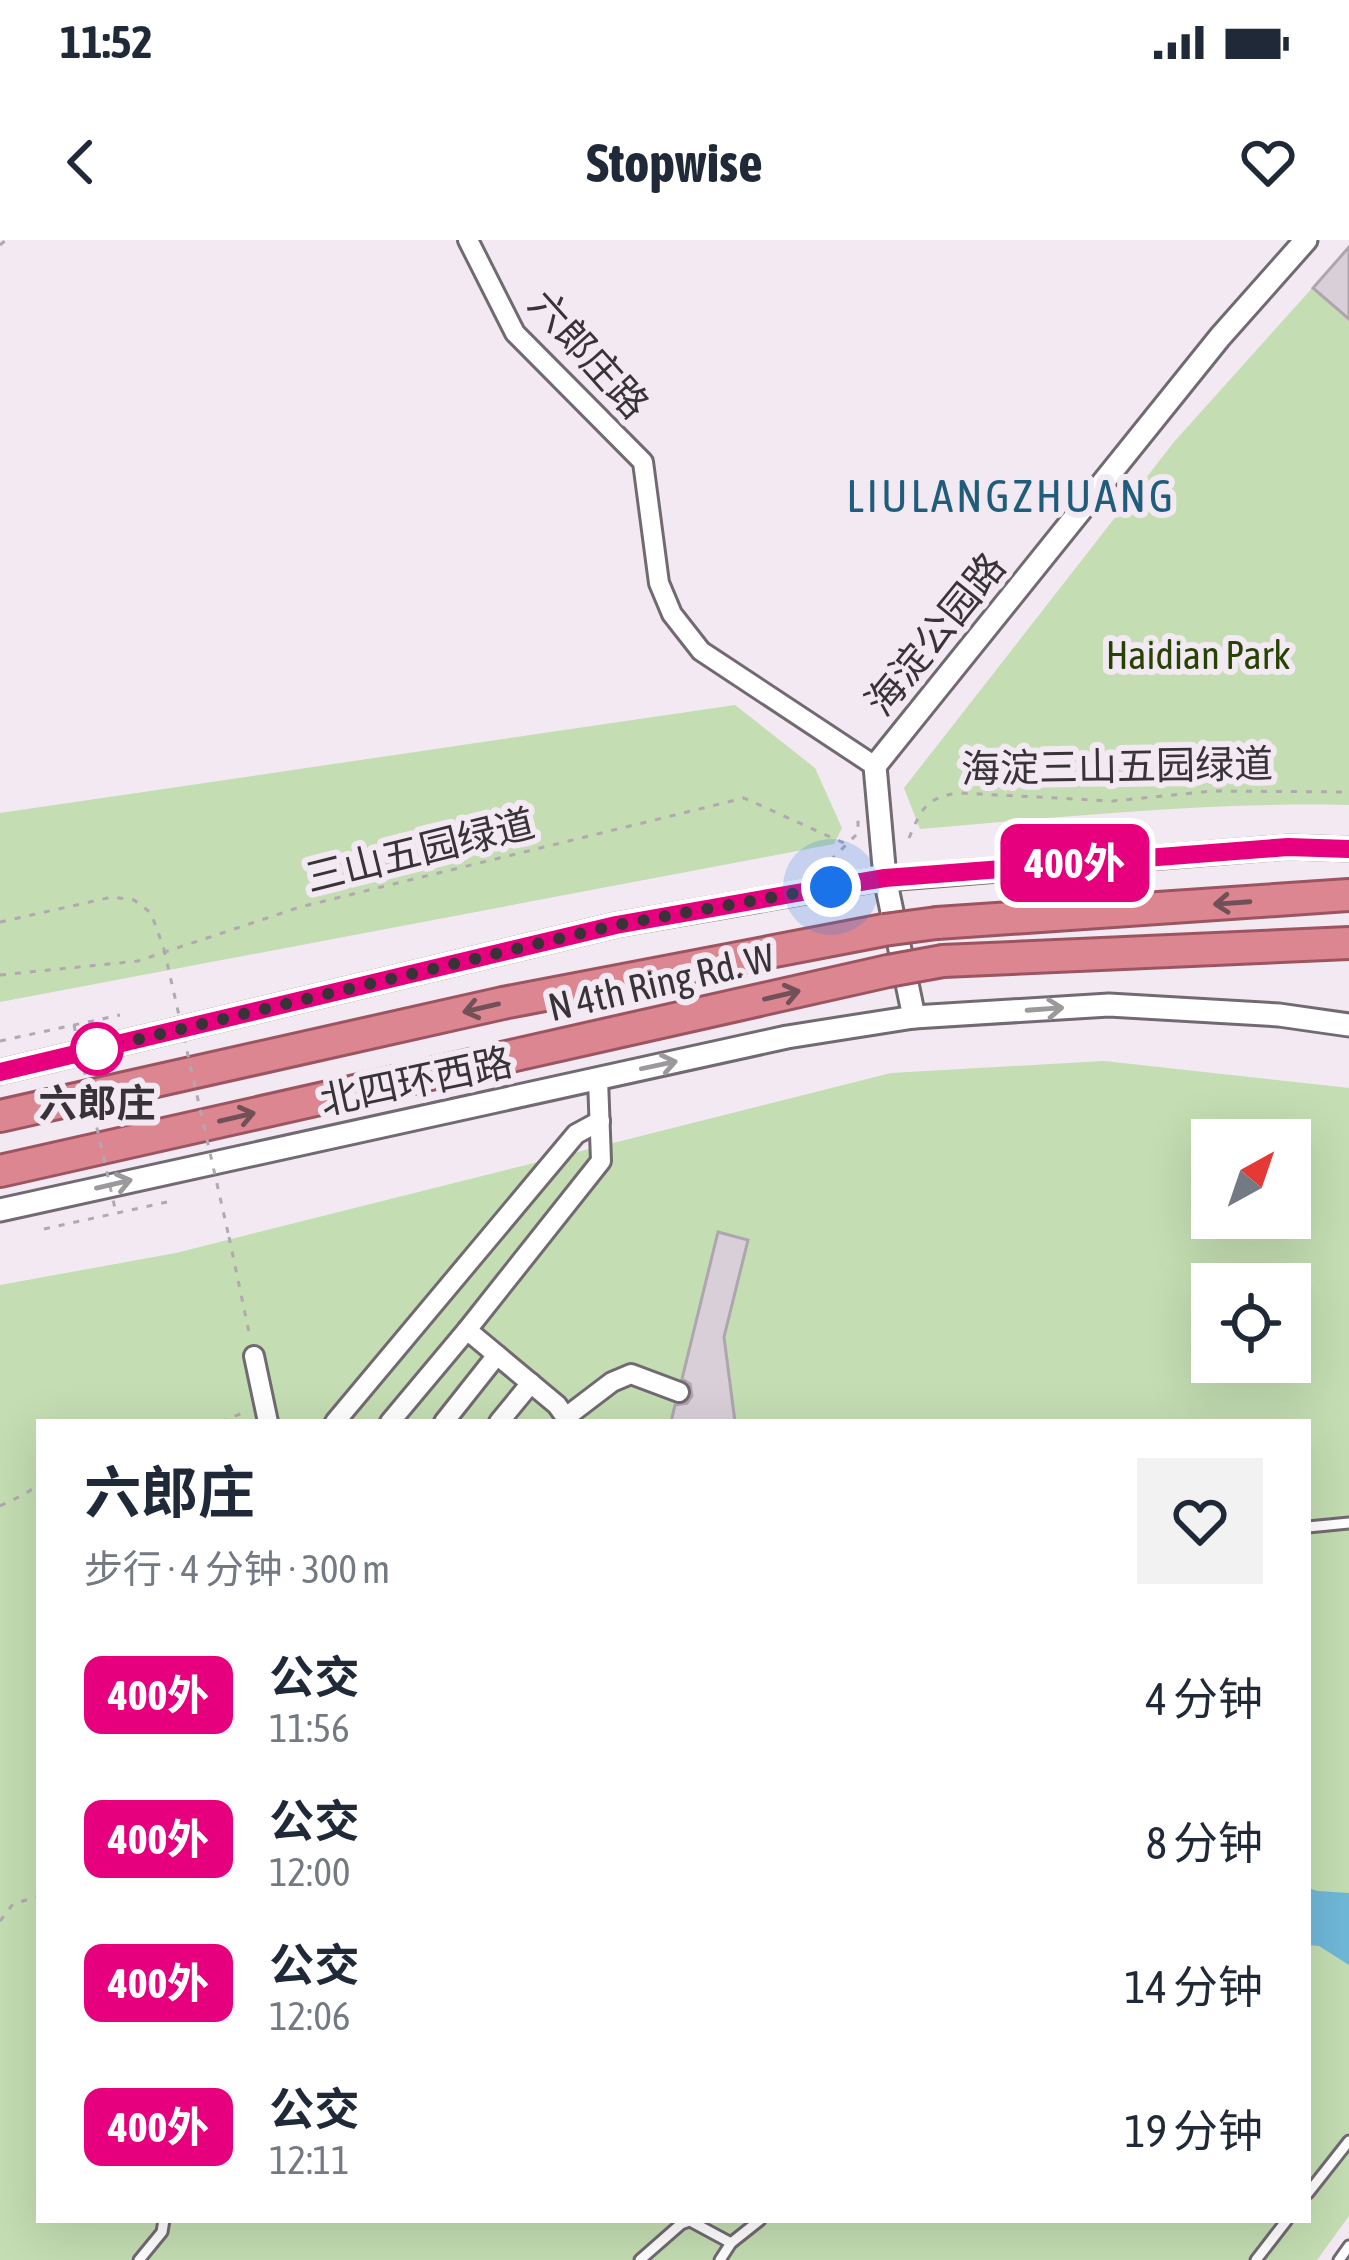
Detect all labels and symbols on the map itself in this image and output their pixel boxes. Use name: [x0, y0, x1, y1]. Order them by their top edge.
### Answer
street label: 六郎庄路: [520, 281, 658, 427]
district label: LIULANGZHUANG: [846, 470, 1176, 522]
street label: 海淀公园路: [857, 544, 1013, 724]
park label: Haidian Park: [1106, 633, 1290, 677]
street label: 海淀三山五园绿道: [961, 741, 1273, 791]
street label: 三山五园绿道: [301, 800, 539, 900]
line badge: 400外: [991, 824, 1159, 902]
your location: [801, 857, 861, 917]
one-way arrow: [1213, 891, 1252, 914]
street label: N 4th Ring Rd. W: [544, 935, 779, 1029]
one-way arrow: [762, 983, 800, 1005]
one-way arrow: [462, 997, 500, 1020]
one-way arrow: [1024, 997, 1063, 1020]
marker: 六郎庄: [72, 1024, 122, 1074]
street label: 北四环西路: [316, 1039, 516, 1123]
one-way arrow: [640, 1053, 678, 1076]
place label: 六郎庄: [38, 1081, 156, 1125]
one-way arrow: [218, 1105, 256, 1128]
north arrow: [1191, 1119, 1311, 1239]
one-way arrow: [95, 1171, 133, 1194]

